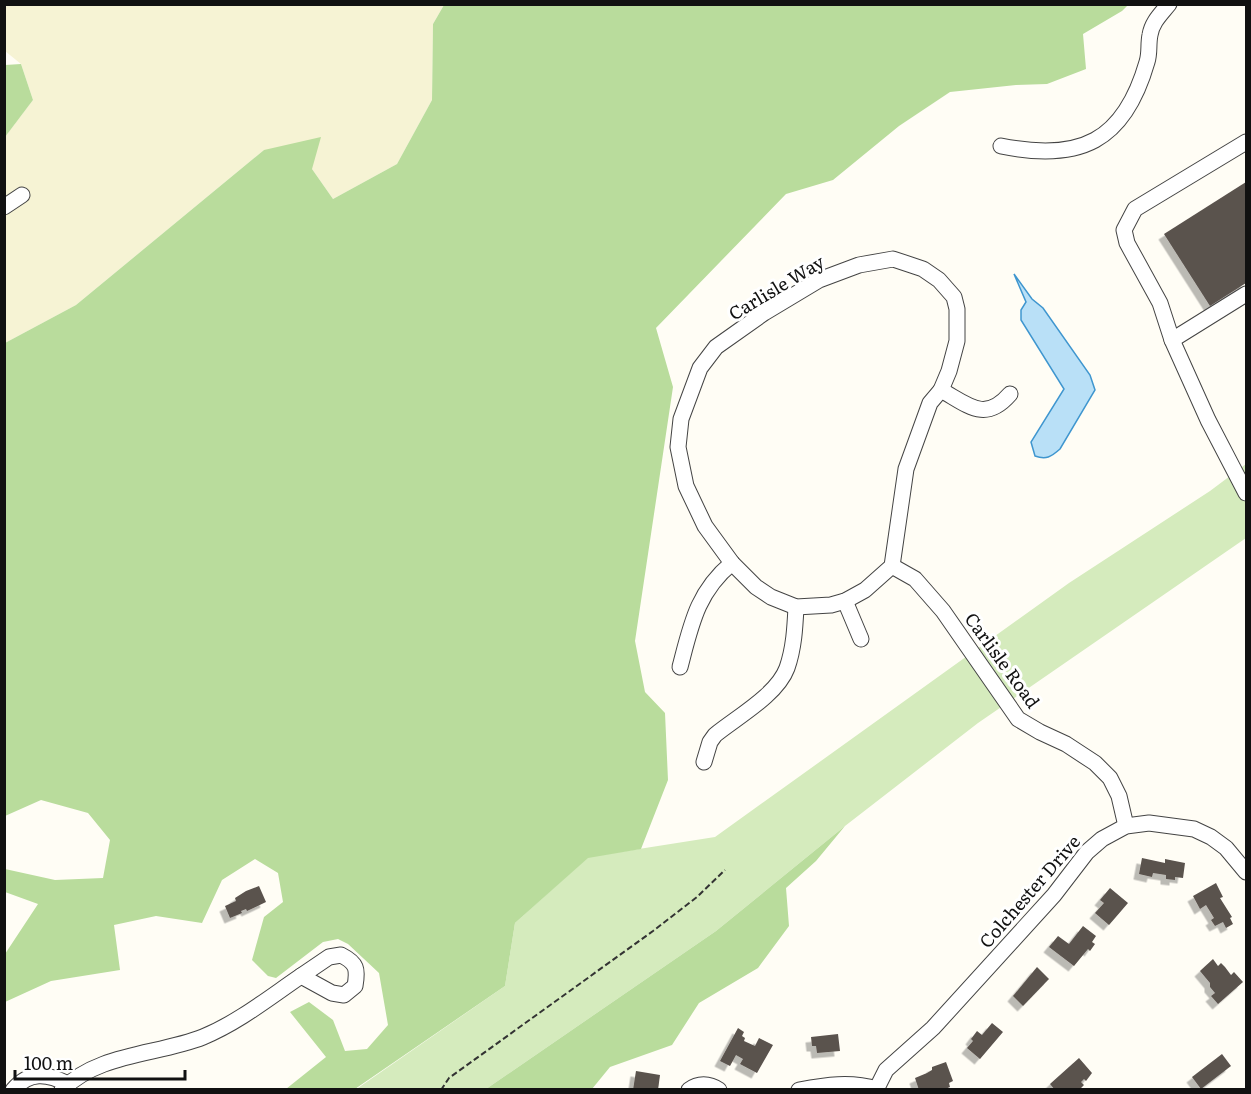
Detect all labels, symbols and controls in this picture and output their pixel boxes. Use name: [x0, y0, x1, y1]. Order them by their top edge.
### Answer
street label: Carlisle Way: [723, 247, 830, 326]
street label: Carlisle Road: [959, 606, 1047, 714]
street label: Colchester Drive: [972, 828, 1086, 954]
scale bar: [15, 1043, 184, 1081]
text: 100 m: [24, 1049, 73, 1076]

